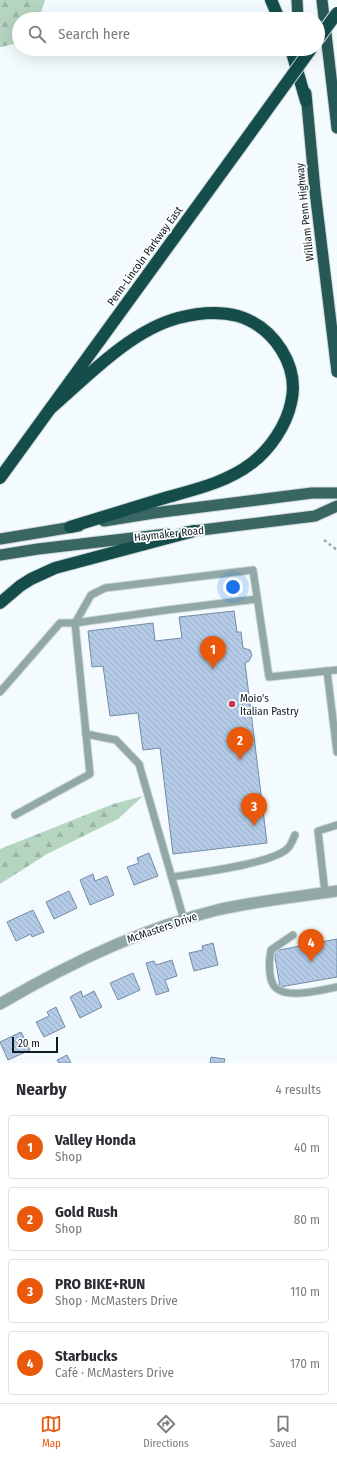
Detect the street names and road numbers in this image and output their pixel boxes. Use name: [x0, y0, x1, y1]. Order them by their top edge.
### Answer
street label: William Penn Highway: [293, 162, 317, 262]
street label: Penn-Lincoln Parkway East: [105, 204, 186, 308]
street label: Haymaker Road: [133, 524, 205, 544]
street label: McMasters Drive: [125, 910, 199, 946]

